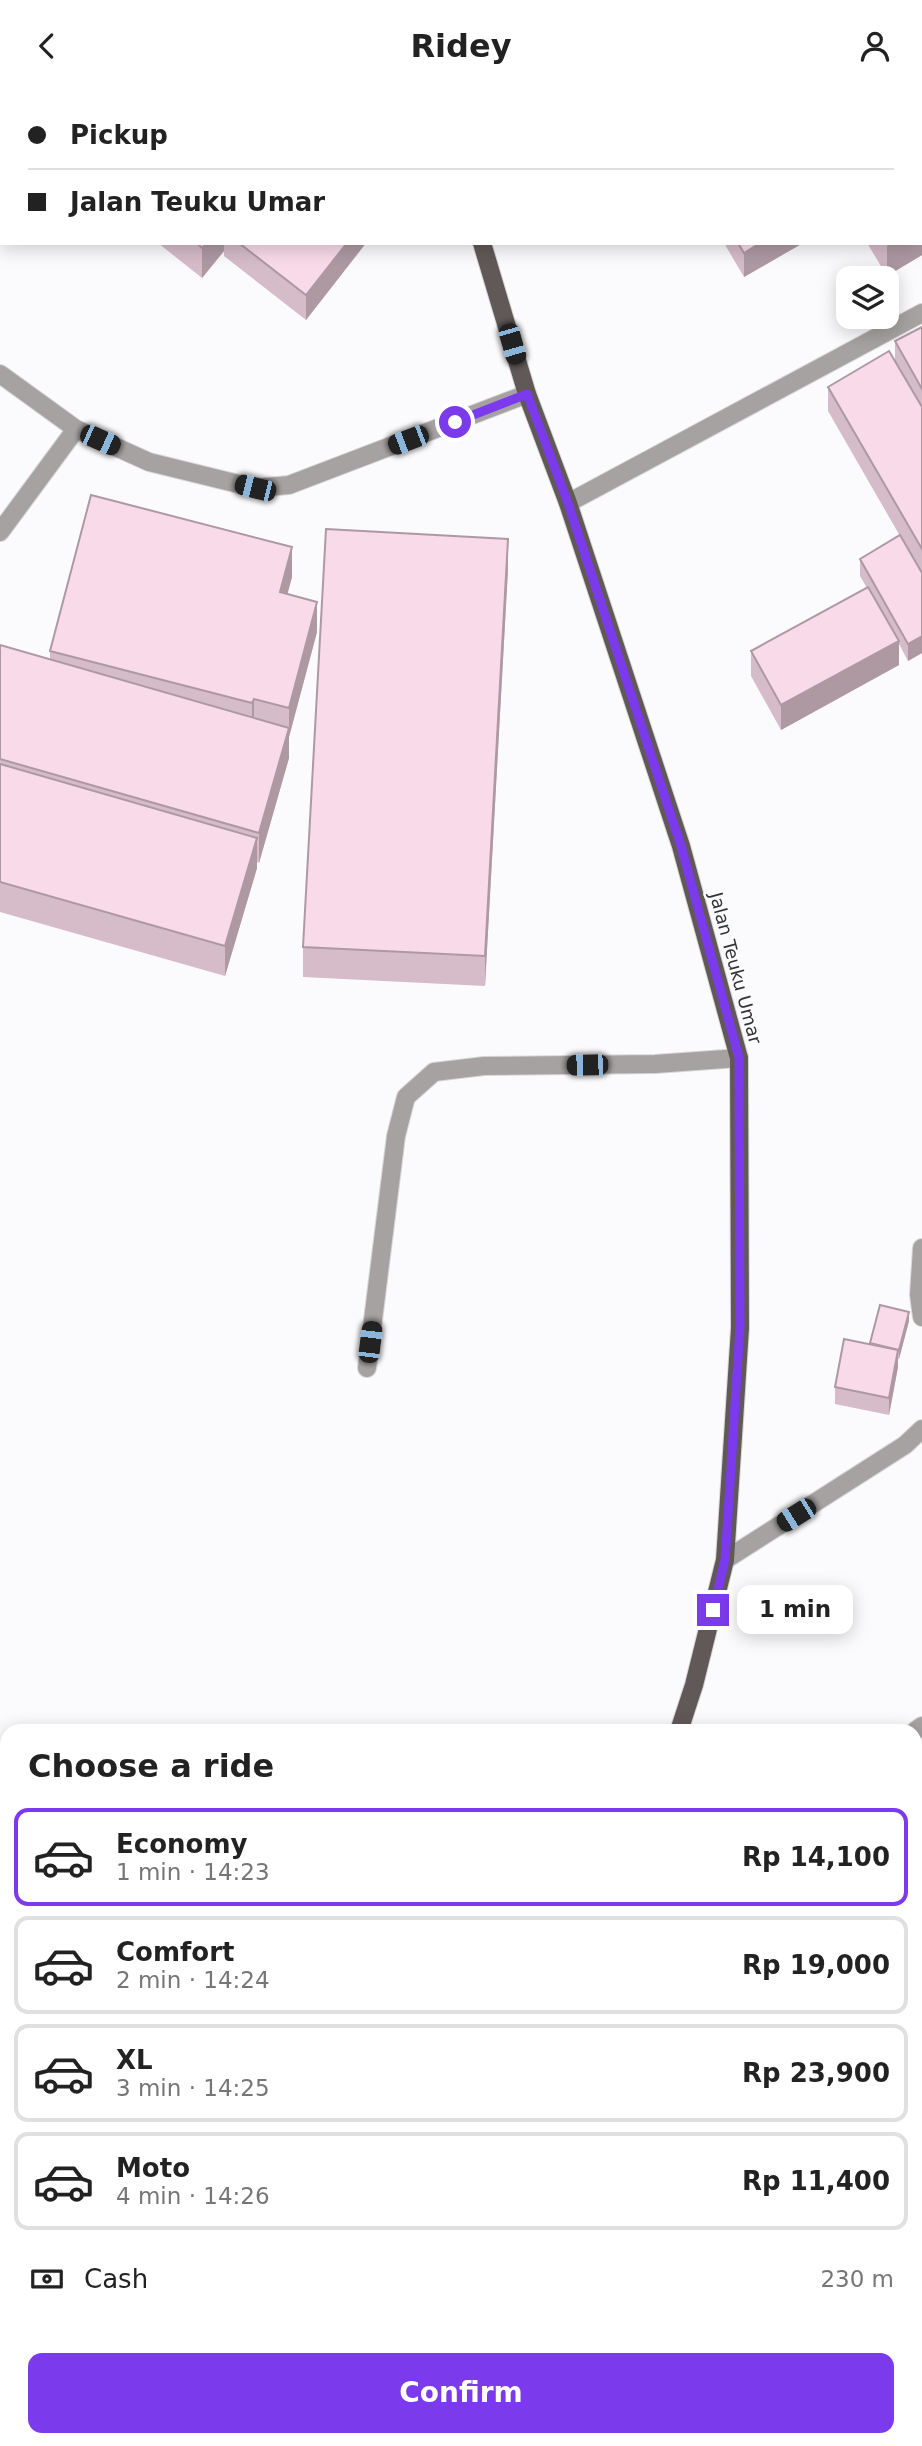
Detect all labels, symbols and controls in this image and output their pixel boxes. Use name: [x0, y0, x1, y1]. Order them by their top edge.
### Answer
icon: back: [28, 27, 66, 65]
text: Ridey: [410, 27, 512, 65]
icon: person: [856, 27, 894, 65]
text: Pickup: [70, 120, 168, 150]
text: Jalan Teuku Umar: [70, 187, 325, 217]
map controls: [836, 266, 899, 329]
button: layers: [836, 266, 899, 329]
car: [497, 321, 528, 367]
route start: [439, 406, 471, 438]
car: [77, 422, 124, 458]
car: [385, 423, 432, 457]
car: [233, 473, 278, 503]
street label: Jalan Teuku Umar: [705, 889, 766, 1047]
car: [566, 1054, 609, 1076]
car: [358, 1320, 383, 1364]
car: [773, 1495, 820, 1535]
callout: 1 min: [738, 1585, 853, 1635]
route end: [697, 1594, 729, 1626]
text: 1 min: [759, 1596, 831, 1622]
text: Choose a ride: [28, 1747, 274, 1785]
icon: car: [32, 1826, 95, 1889]
text: Economy: [116, 1829, 247, 1859]
text: Rp 14,100: [742, 1842, 890, 1872]
text: 1 min · 14:23: [116, 1859, 270, 1885]
icon: car: [32, 1934, 95, 1997]
text: Comfort: [116, 1937, 234, 1967]
text: Rp 19,000: [742, 1950, 890, 1980]
text: 2 min · 14:24: [116, 1967, 270, 1993]
icon: car: [32, 2042, 95, 2105]
text: XL: [116, 2045, 153, 2075]
text: Rp 23,900: [742, 2058, 890, 2088]
text: 3 min · 14:25: [116, 2075, 270, 2101]
icon: car: [32, 2150, 95, 2213]
text: Moto: [116, 2153, 190, 2183]
text: Rp 11,400: [742, 2166, 890, 2196]
text: 4 min · 14:26: [116, 2183, 270, 2209]
icon: cash: [28, 2260, 66, 2298]
text: Cash: [84, 2264, 148, 2294]
text: 230 m: [820, 2266, 894, 2292]
button: Confirm: [28, 2353, 894, 2433]

